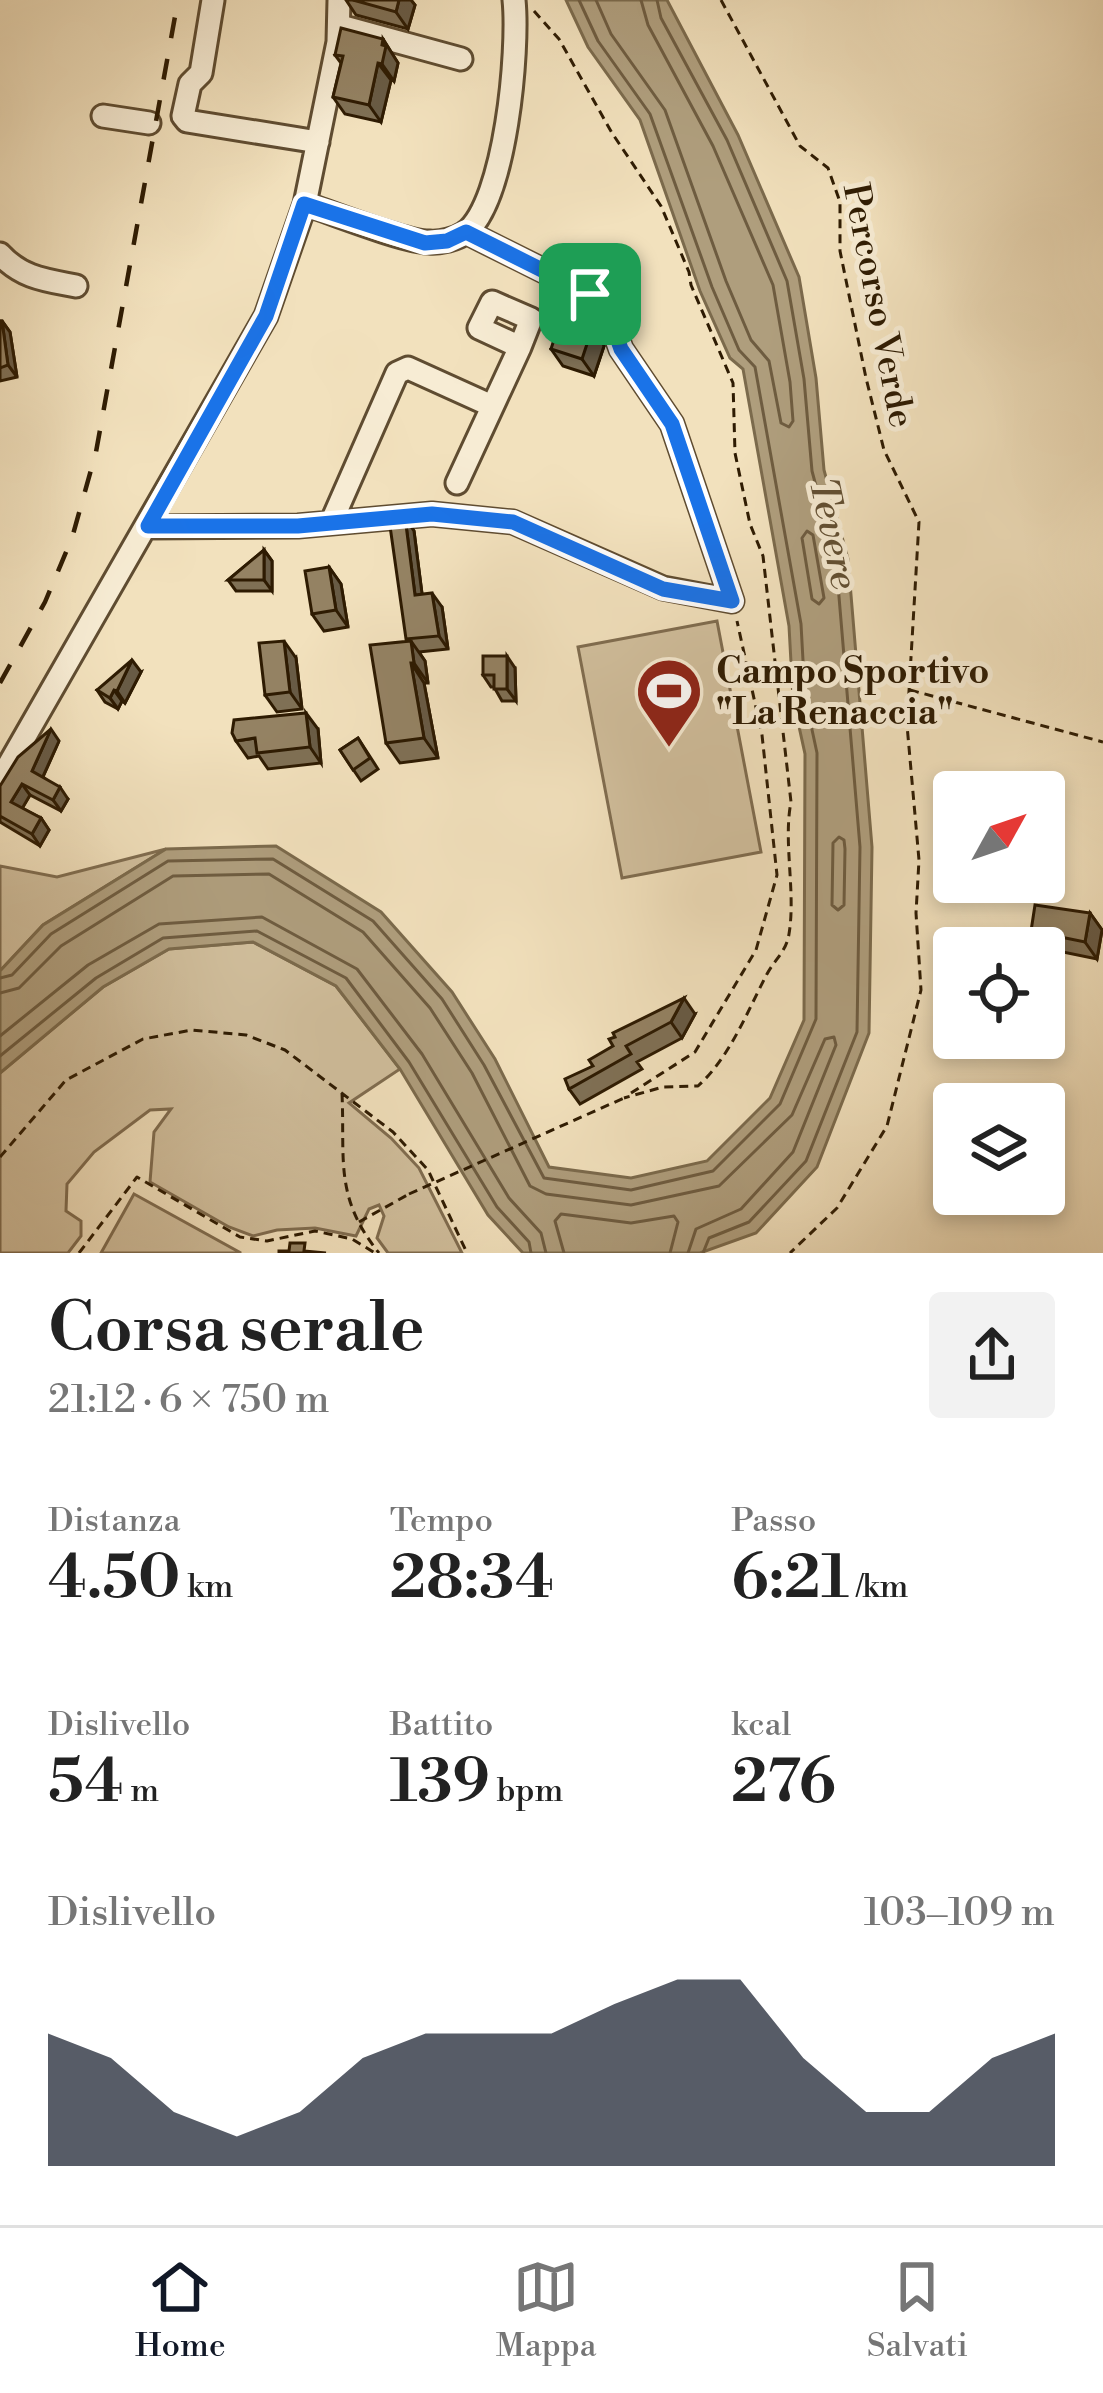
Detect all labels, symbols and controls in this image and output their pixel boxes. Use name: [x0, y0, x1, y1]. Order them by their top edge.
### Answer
street label: Percorso Verde: [832, 180, 923, 431]
pin: [539, 243, 641, 345]
icon: arrive: [557, 261, 623, 327]
water label: Tevere: [797, 473, 868, 594]
place label: Campo Sportivo "La Renaccia": [716, 650, 990, 736]
sports icon: Campo Sportivo "La Renaccia": [634, 656, 704, 750]
north arrow: [933, 771, 1065, 903]
map controls: [933, 771, 1065, 1215]
button: locate: [933, 927, 1065, 1059]
button: layers: [933, 1083, 1065, 1215]
text: Corsa serale: [48, 1289, 425, 1372]
button: share: [929, 1292, 1055, 1418]
text: 21:12 · 6 × 750 m: [48, 1376, 329, 1425]
text: Distanza: [48, 1501, 180, 1542]
text: Tempo: [390, 1501, 493, 1542]
text: Passo: [731, 1501, 816, 1542]
text: 4.50: [48, 1542, 180, 1617]
text: 28:34: [390, 1542, 554, 1617]
text: 6:21: [731, 1542, 849, 1617]
text: km: [180, 1567, 233, 1608]
text: /km: [849, 1567, 908, 1608]
text: Dislivello: [48, 1705, 190, 1746]
text: Battito: [390, 1705, 493, 1746]
text: kcal: [731, 1705, 791, 1746]
text: 54: [48, 1746, 124, 1821]
text: 139: [390, 1746, 490, 1821]
text: 276: [731, 1746, 836, 1821]
text: m: [124, 1771, 159, 1812]
text: bpm: [490, 1771, 564, 1812]
text: Dislivello: [48, 1889, 216, 1938]
text: 103–109 m: [864, 1889, 1055, 1938]
tab: Home: [135, 2254, 226, 2367]
tab: Mappa: [496, 2254, 597, 2367]
tab: Salvati: [867, 2254, 968, 2367]

